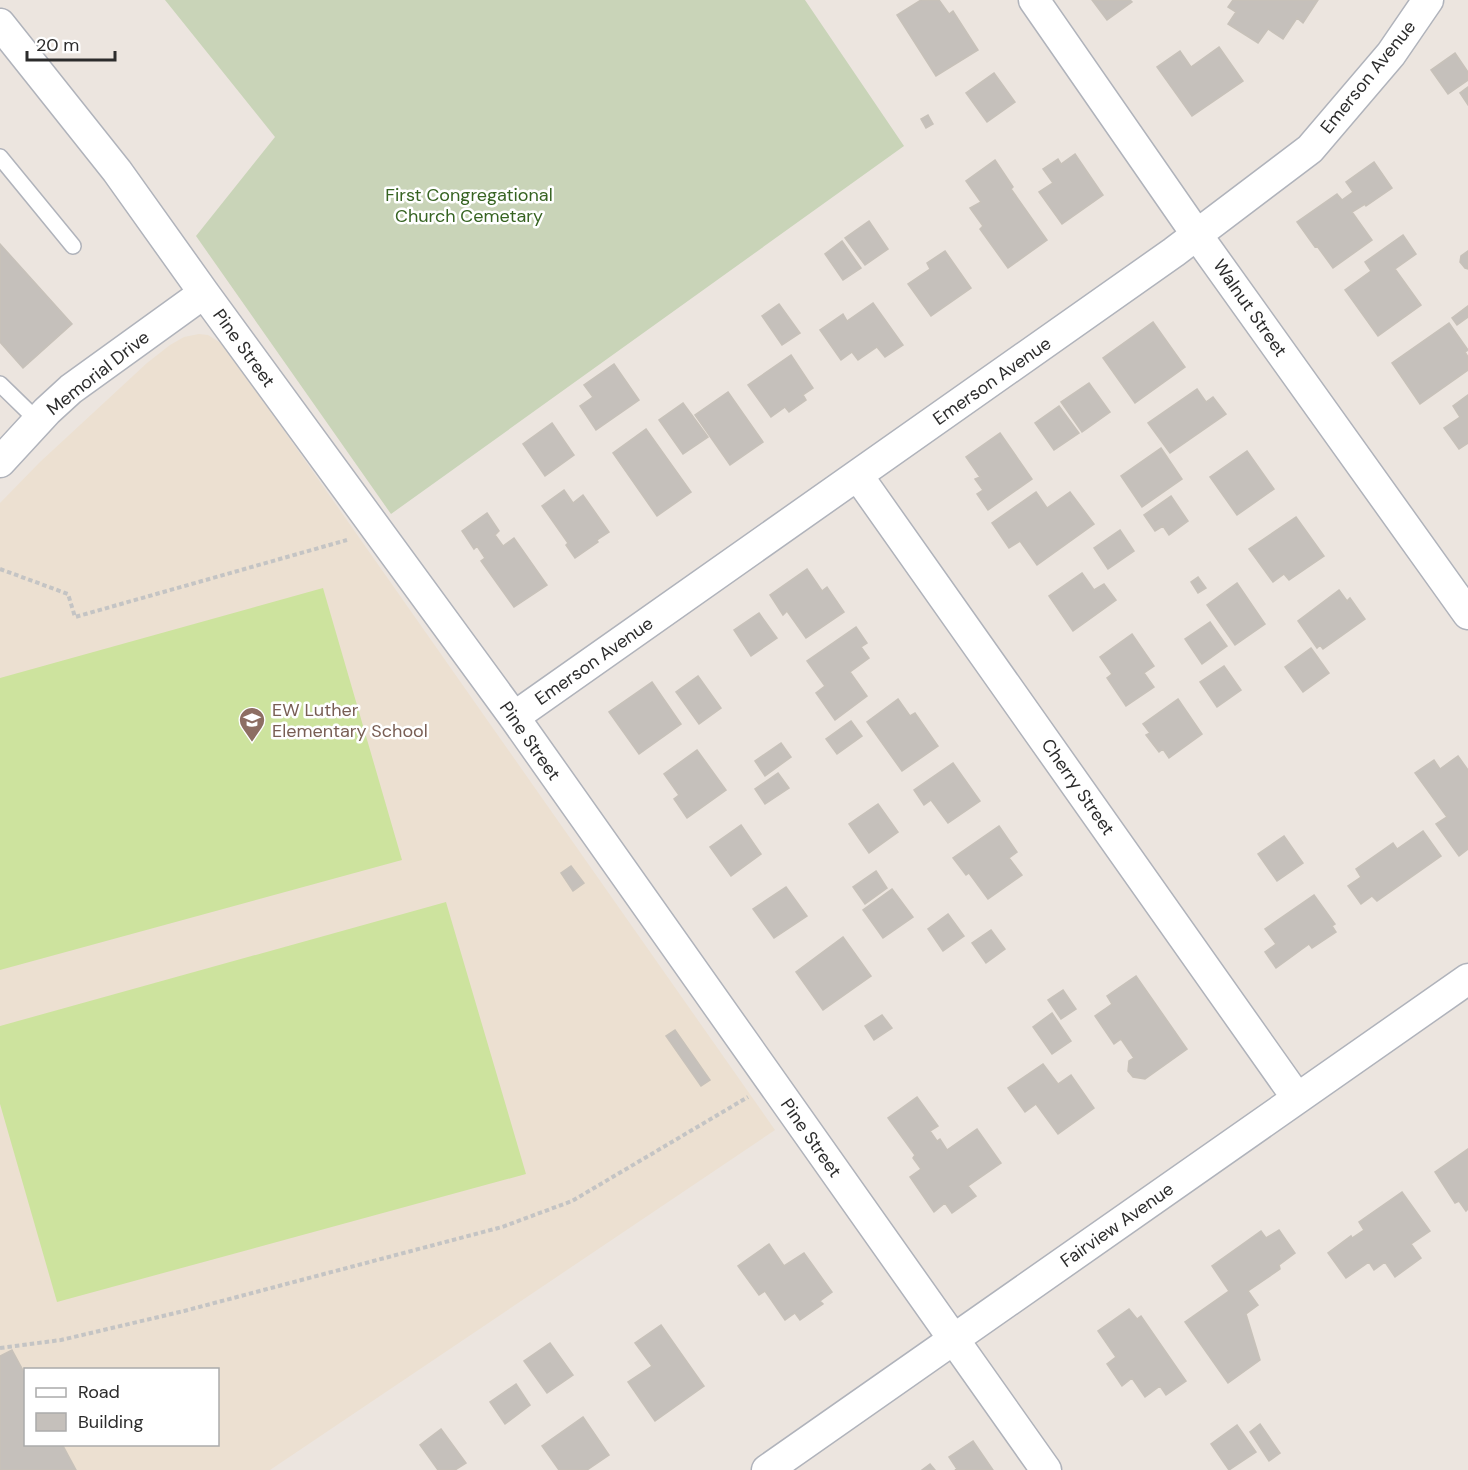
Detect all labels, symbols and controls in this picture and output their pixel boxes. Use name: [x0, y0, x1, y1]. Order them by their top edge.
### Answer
street label: Emerson Avenue: [1315, 15, 1421, 139]
scale bar: [27, 24, 116, 62]
text: 20 m: [36, 33, 79, 57]
park label: First Congregational Church Cemetary: [385, 183, 553, 228]
street label: Walnut Street: [1208, 254, 1292, 362]
street label: Pine Street: [208, 304, 280, 392]
street label: Memorial Drive: [42, 325, 154, 421]
street label: Emerson Avenue: [928, 331, 1056, 431]
street label: Emerson Avenue: [530, 611, 658, 711]
street label: Pine Street: [494, 697, 566, 785]
place label: EW Luther Elementary School: [272, 698, 428, 743]
school or university icon: EW Luther Elementary School: [237, 705, 267, 743]
street label: Cherry Street: [1036, 734, 1120, 840]
street label: Pine Street: [775, 1094, 847, 1182]
street label: Fairview Avenue: [1056, 1177, 1178, 1273]
legend: [24, 1368, 219, 1446]
text: Road: [78, 1380, 120, 1404]
text: Building: [78, 1410, 143, 1434]

